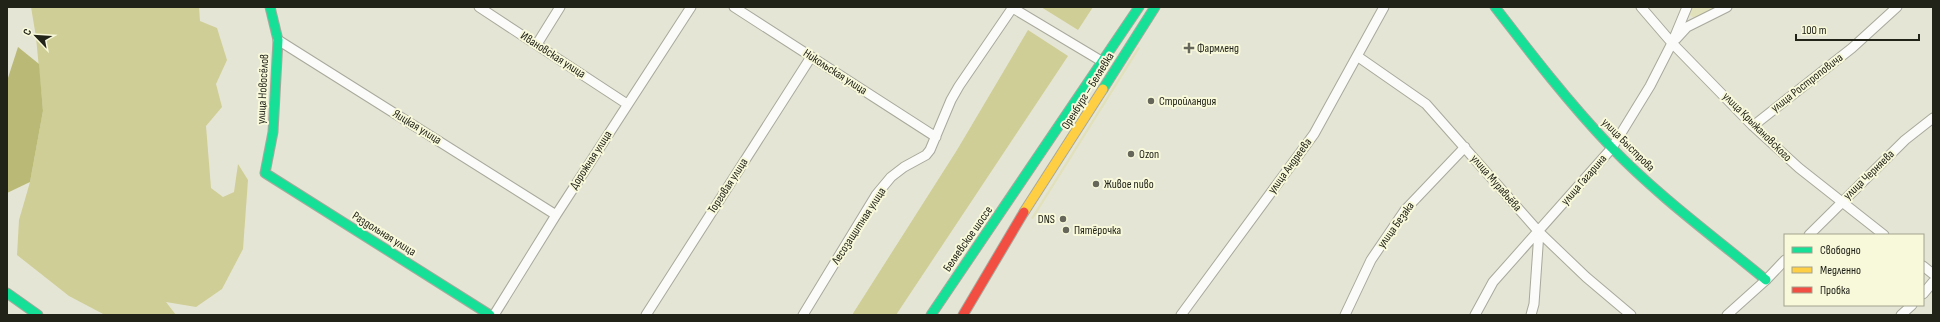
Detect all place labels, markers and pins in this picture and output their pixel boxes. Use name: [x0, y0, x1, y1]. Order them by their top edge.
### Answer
place label: Фармленд: [1197, 41, 1239, 56]
marker: Фармленд: [1184, 43, 1194, 53]
place label: Стройландия: [1159, 94, 1216, 109]
marker: Стройландия: [1146, 96, 1156, 106]
place label: Ozon: [1139, 147, 1159, 162]
marker: Ozon: [1126, 149, 1136, 159]
place label: Живое пиво: [1104, 177, 1154, 192]
marker: Живое пиво: [1091, 179, 1101, 189]
place label: DNS: [1038, 212, 1055, 227]
marker: DNS: [1058, 214, 1068, 224]
place label: Пятёрочка: [1074, 223, 1122, 238]
marker: Пятёрочка: [1061, 225, 1071, 235]

